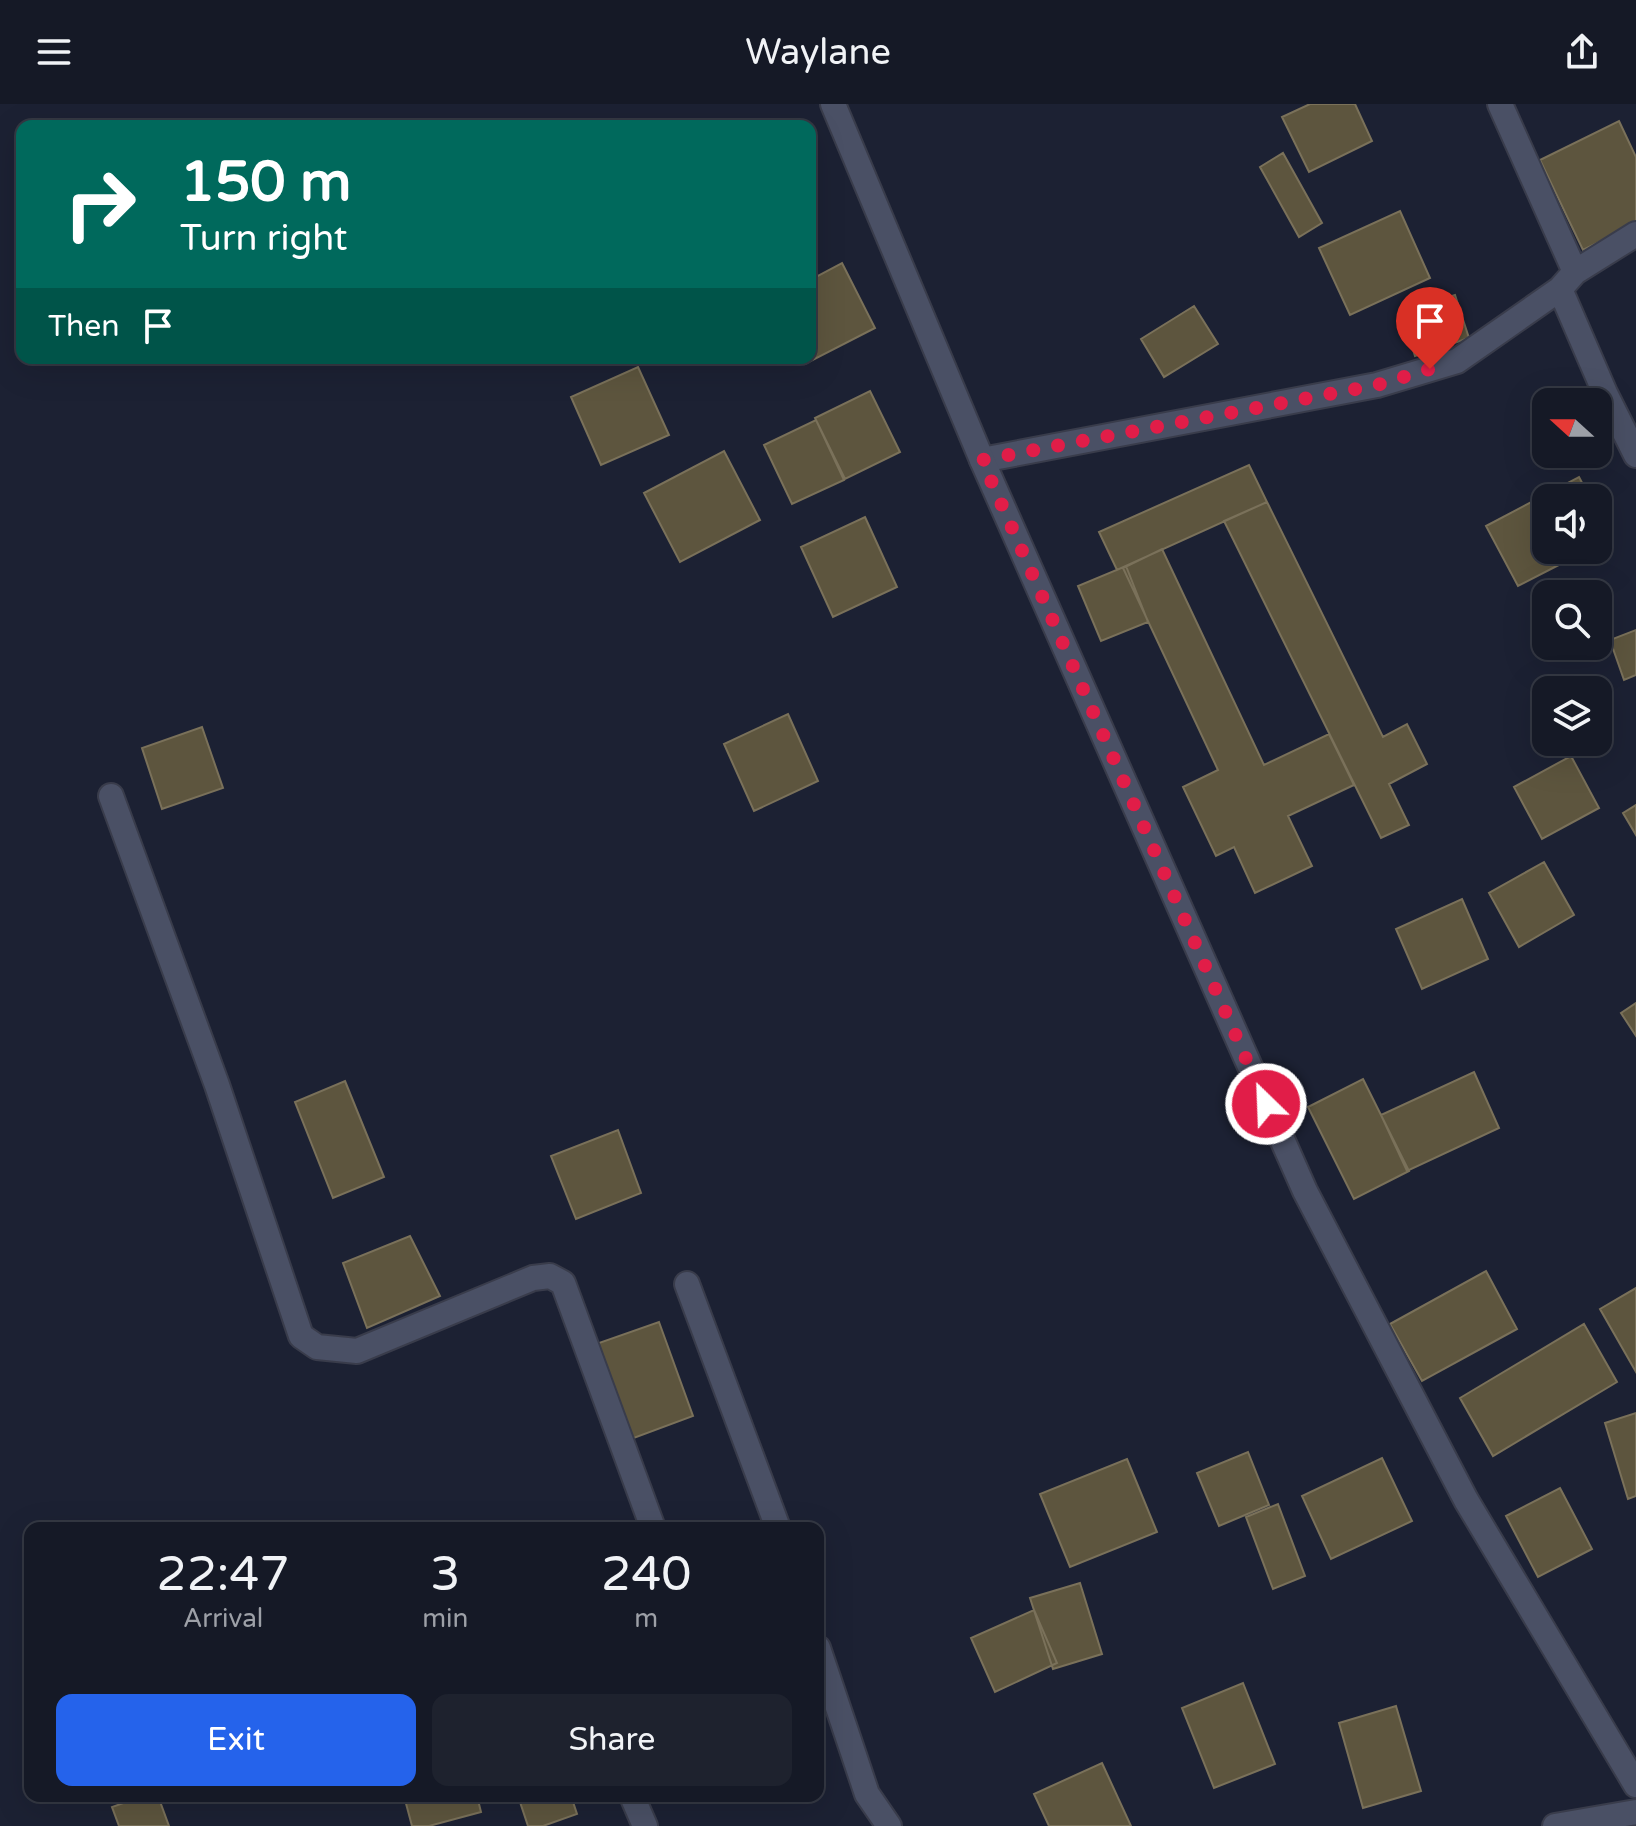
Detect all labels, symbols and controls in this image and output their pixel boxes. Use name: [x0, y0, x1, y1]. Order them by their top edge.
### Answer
icon: menu: [32, 30, 76, 74]
icon: share: [1560, 30, 1604, 74]
text: Waylane: [745, 31, 891, 74]
text: 150 m: [180, 149, 351, 216]
icon: right: [48, 152, 152, 256]
text: Turn right: [180, 217, 347, 260]
pin: [1396, 287, 1464, 369]
icon: arrive: [1408, 299, 1452, 343]
icon: arrive: [136, 304, 180, 348]
text: Then: [48, 308, 120, 345]
north arrow: [1532, 388, 1612, 468]
map controls: [1532, 388, 1612, 756]
button: sound: [1532, 484, 1612, 564]
button: search: [1532, 580, 1612, 660]
button: layers: [1532, 676, 1612, 756]
position arrow: [1224, 1062, 1308, 1146]
text: 22:47: [157, 1546, 290, 1604]
text: 3: [430, 1546, 460, 1604]
text: 240: [601, 1546, 691, 1604]
text: Arrival: [183, 1603, 263, 1634]
text: min: [422, 1603, 468, 1634]
text: m: [634, 1603, 658, 1634]
button: Exit: [56, 1694, 416, 1786]
button: Share: [432, 1694, 792, 1786]

